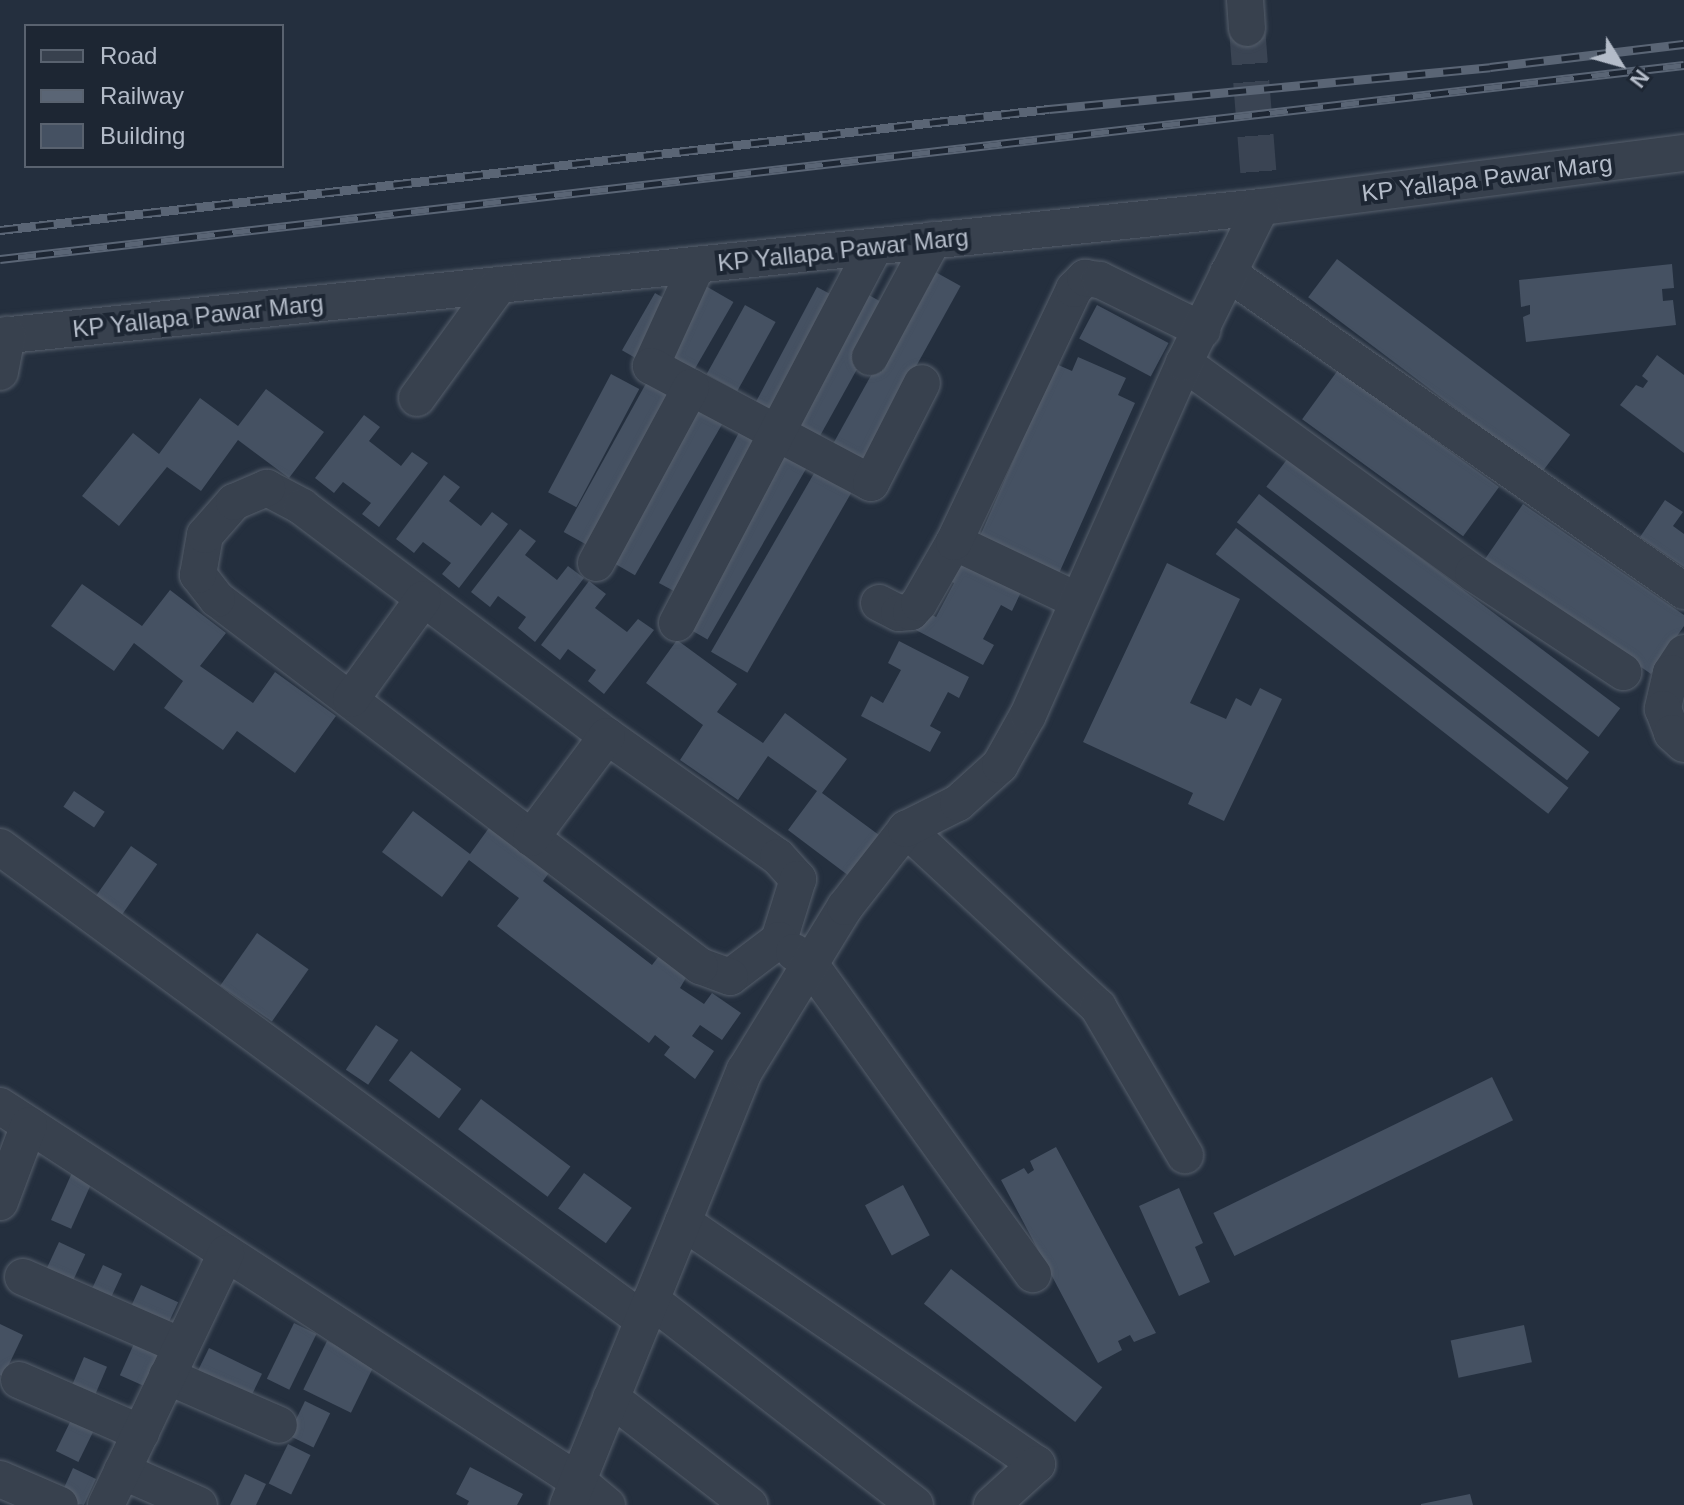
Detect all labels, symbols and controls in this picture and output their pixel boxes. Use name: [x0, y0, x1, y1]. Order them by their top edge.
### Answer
legend: [24, 24, 284, 168]
north arrow: [1580, 24, 1660, 104]
text: Road: [100, 42, 157, 69]
text: N: [1625, 65, 1654, 93]
text: Railway: [100, 82, 184, 109]
text: Building: [100, 122, 185, 149]
street label: KP Yallapa Pawar Marg: [1360, 148, 1614, 208]
street label: KP Yallapa Pawar Marg: [716, 222, 970, 278]
street label: KP Yallapa Pawar Marg: [71, 288, 325, 344]

